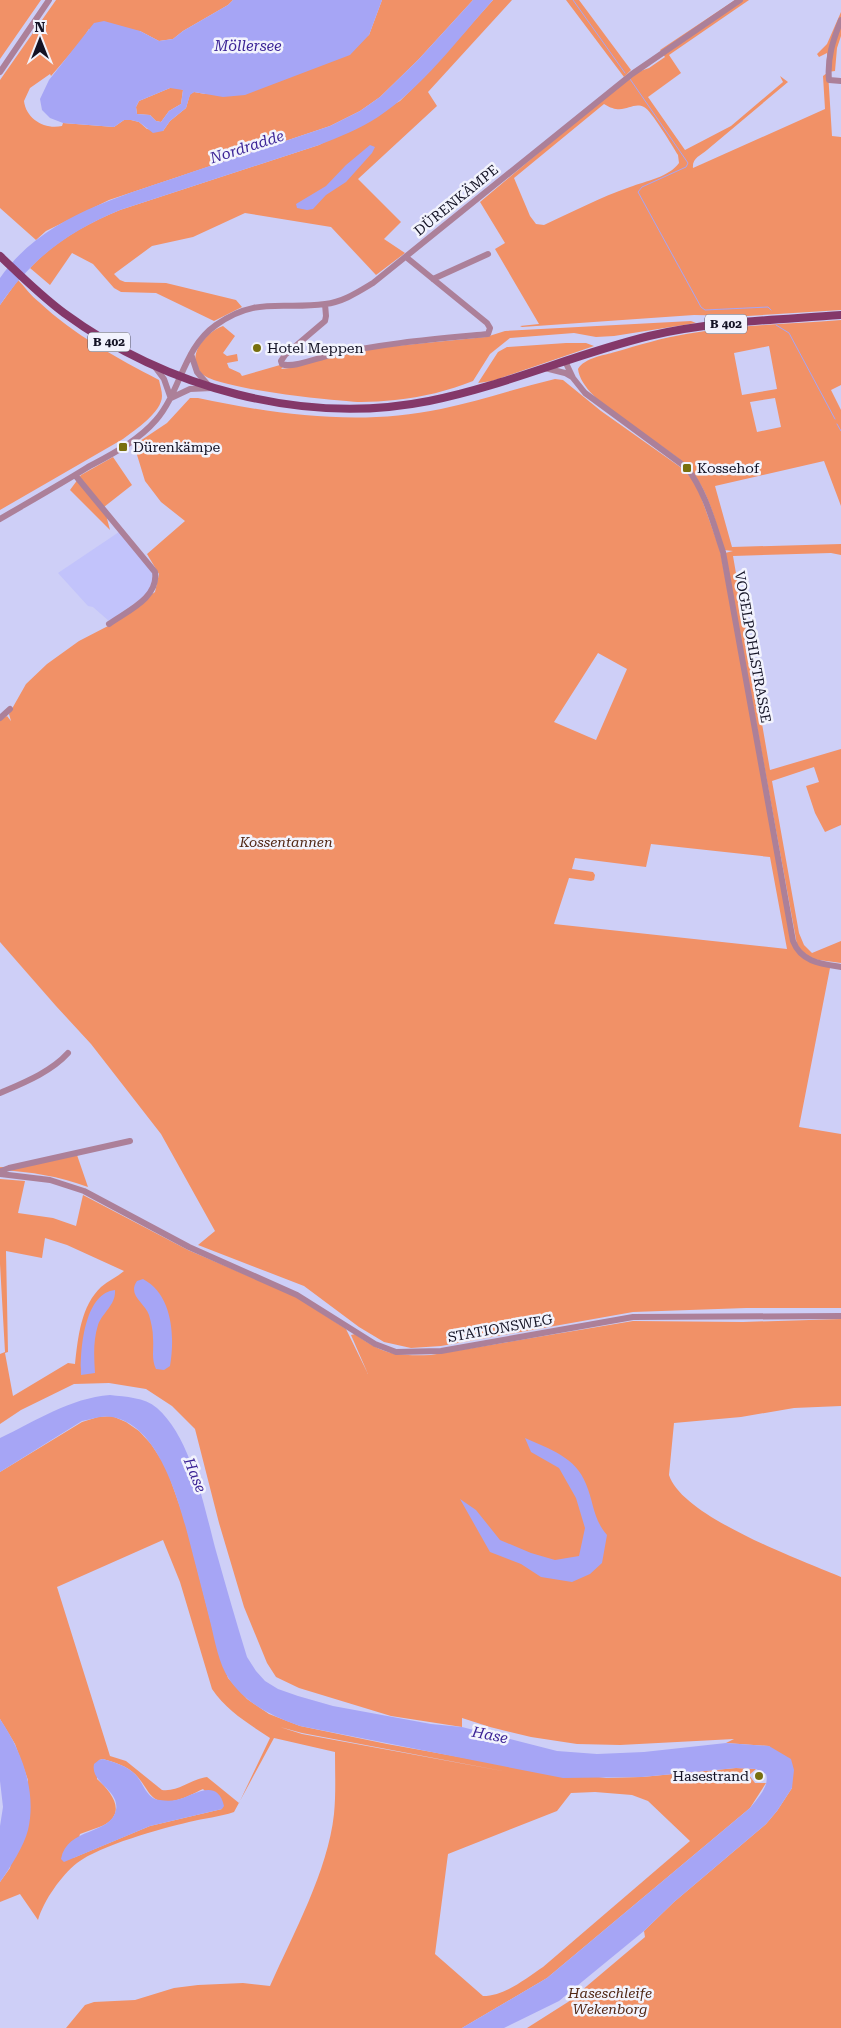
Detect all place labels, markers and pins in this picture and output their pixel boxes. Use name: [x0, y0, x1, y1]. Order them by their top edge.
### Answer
place label: Hotel Meppen: [267, 340, 364, 356]
marker: Hotel Meppen: [251, 342, 263, 354]
place label: Dürenkämpe: [133, 439, 221, 455]
marker: Dürenkämpe: [117, 441, 129, 453]
place label: Kossehof: [697, 460, 760, 476]
marker: Kossehof: [681, 462, 693, 474]
place label: Hasestrand: [673, 1768, 749, 1784]
marker: Hasestrand: [753, 1770, 765, 1782]

